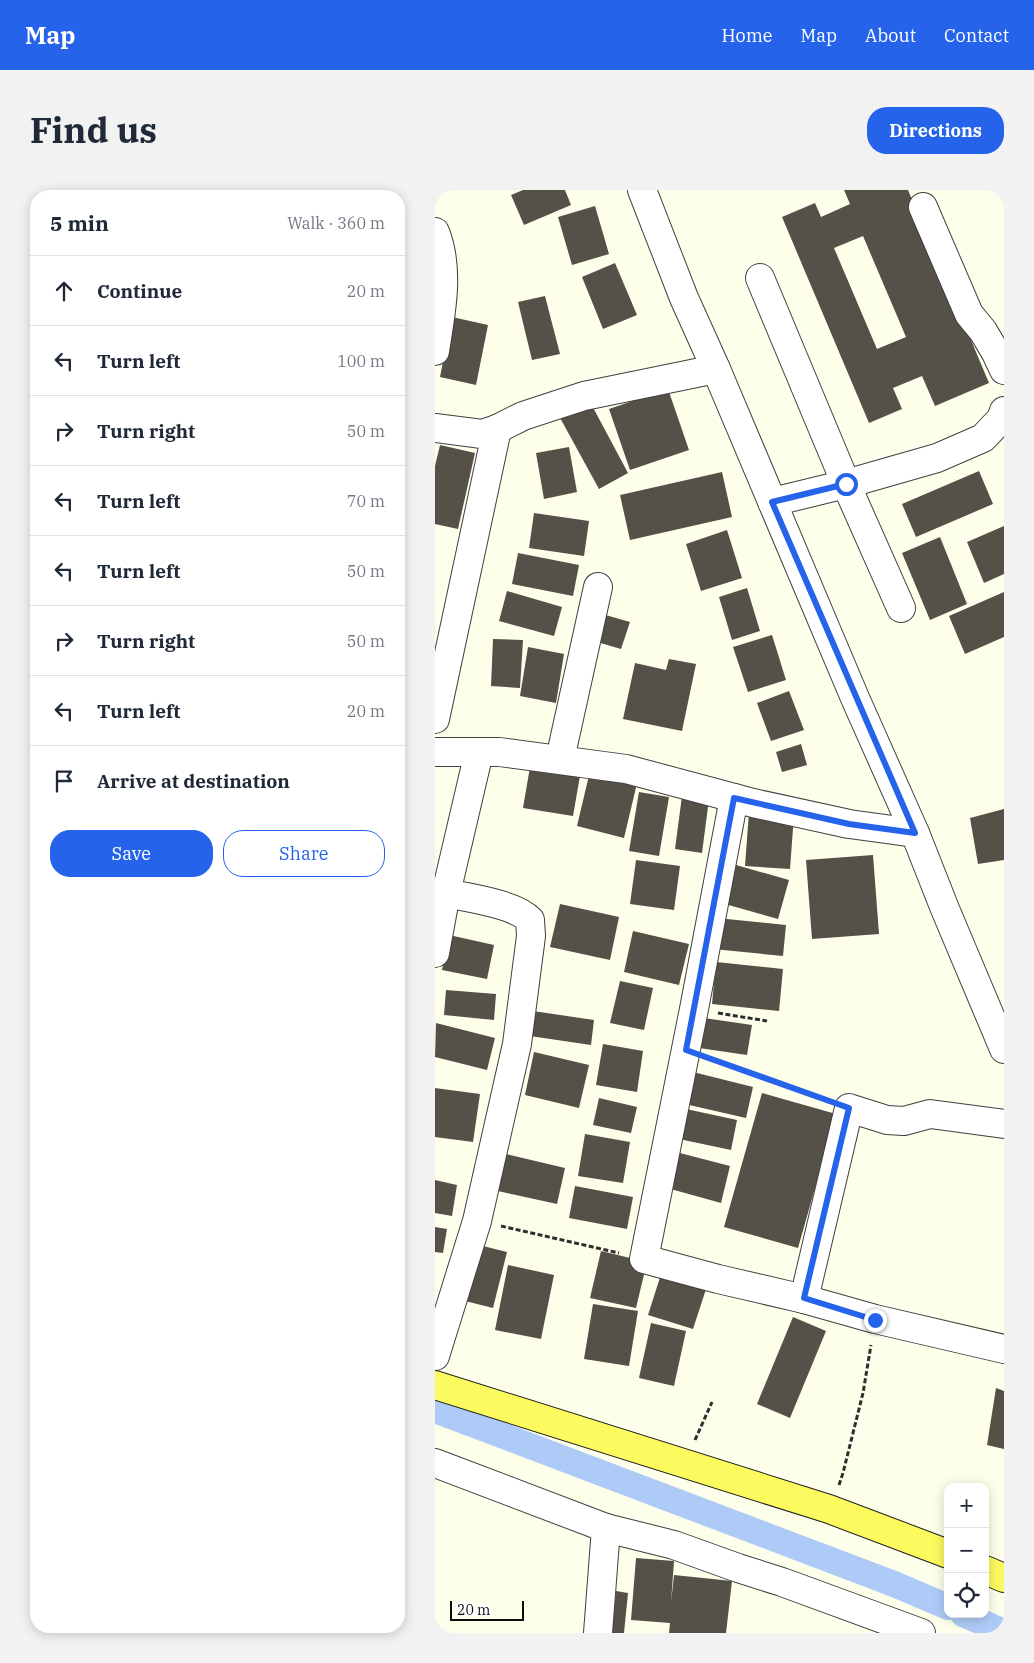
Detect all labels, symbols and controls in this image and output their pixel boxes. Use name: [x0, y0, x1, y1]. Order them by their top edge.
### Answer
text: Map: [25, 19, 75, 51]
text: Home: [721, 24, 773, 47]
text: Map: [801, 24, 837, 47]
text: About: [865, 24, 916, 47]
text: Contact: [944, 24, 1009, 47]
text: Find us: [30, 107, 157, 153]
button: Directions: [867, 107, 1004, 154]
text: 5 min: [50, 209, 109, 237]
text: Walk · 360 m: [287, 213, 385, 233]
icon: ahead: [50, 277, 78, 305]
text: Continue: [97, 279, 182, 303]
text: 20 m: [347, 281, 385, 301]
icon: left: [50, 347, 78, 375]
text: Turn left: [97, 349, 180, 373]
text: 100 m: [337, 351, 385, 371]
icon: right: [50, 417, 78, 445]
text: Turn right: [97, 419, 195, 443]
text: 50 m: [347, 421, 385, 441]
route start: [835, 473, 858, 496]
icon: left: [50, 487, 78, 515]
text: Turn left: [97, 489, 180, 513]
text: 70 m: [347, 491, 385, 511]
icon: left: [50, 557, 78, 585]
text: Turn left: [97, 559, 180, 583]
text: 50 m: [347, 561, 385, 581]
icon: right: [50, 627, 78, 655]
text: Turn right: [97, 629, 195, 653]
text: 50 m: [347, 631, 385, 651]
icon: left: [50, 697, 78, 725]
text: Turn left: [97, 699, 180, 723]
text: 20 m: [347, 701, 385, 721]
icon: arrive: [50, 767, 78, 795]
text: Arrive at destination: [97, 769, 290, 793]
button: Save: [50, 830, 213, 877]
button: Share: [223, 830, 385, 877]
route end: [864, 1309, 887, 1332]
map controls: [944, 1483, 989, 1618]
button: +: [944, 1483, 989, 1528]
button: −: [944, 1528, 989, 1573]
button: locate: [944, 1573, 989, 1618]
scale bar: [450, 1598, 524, 1621]
text: 20 m: [457, 1601, 490, 1619]

